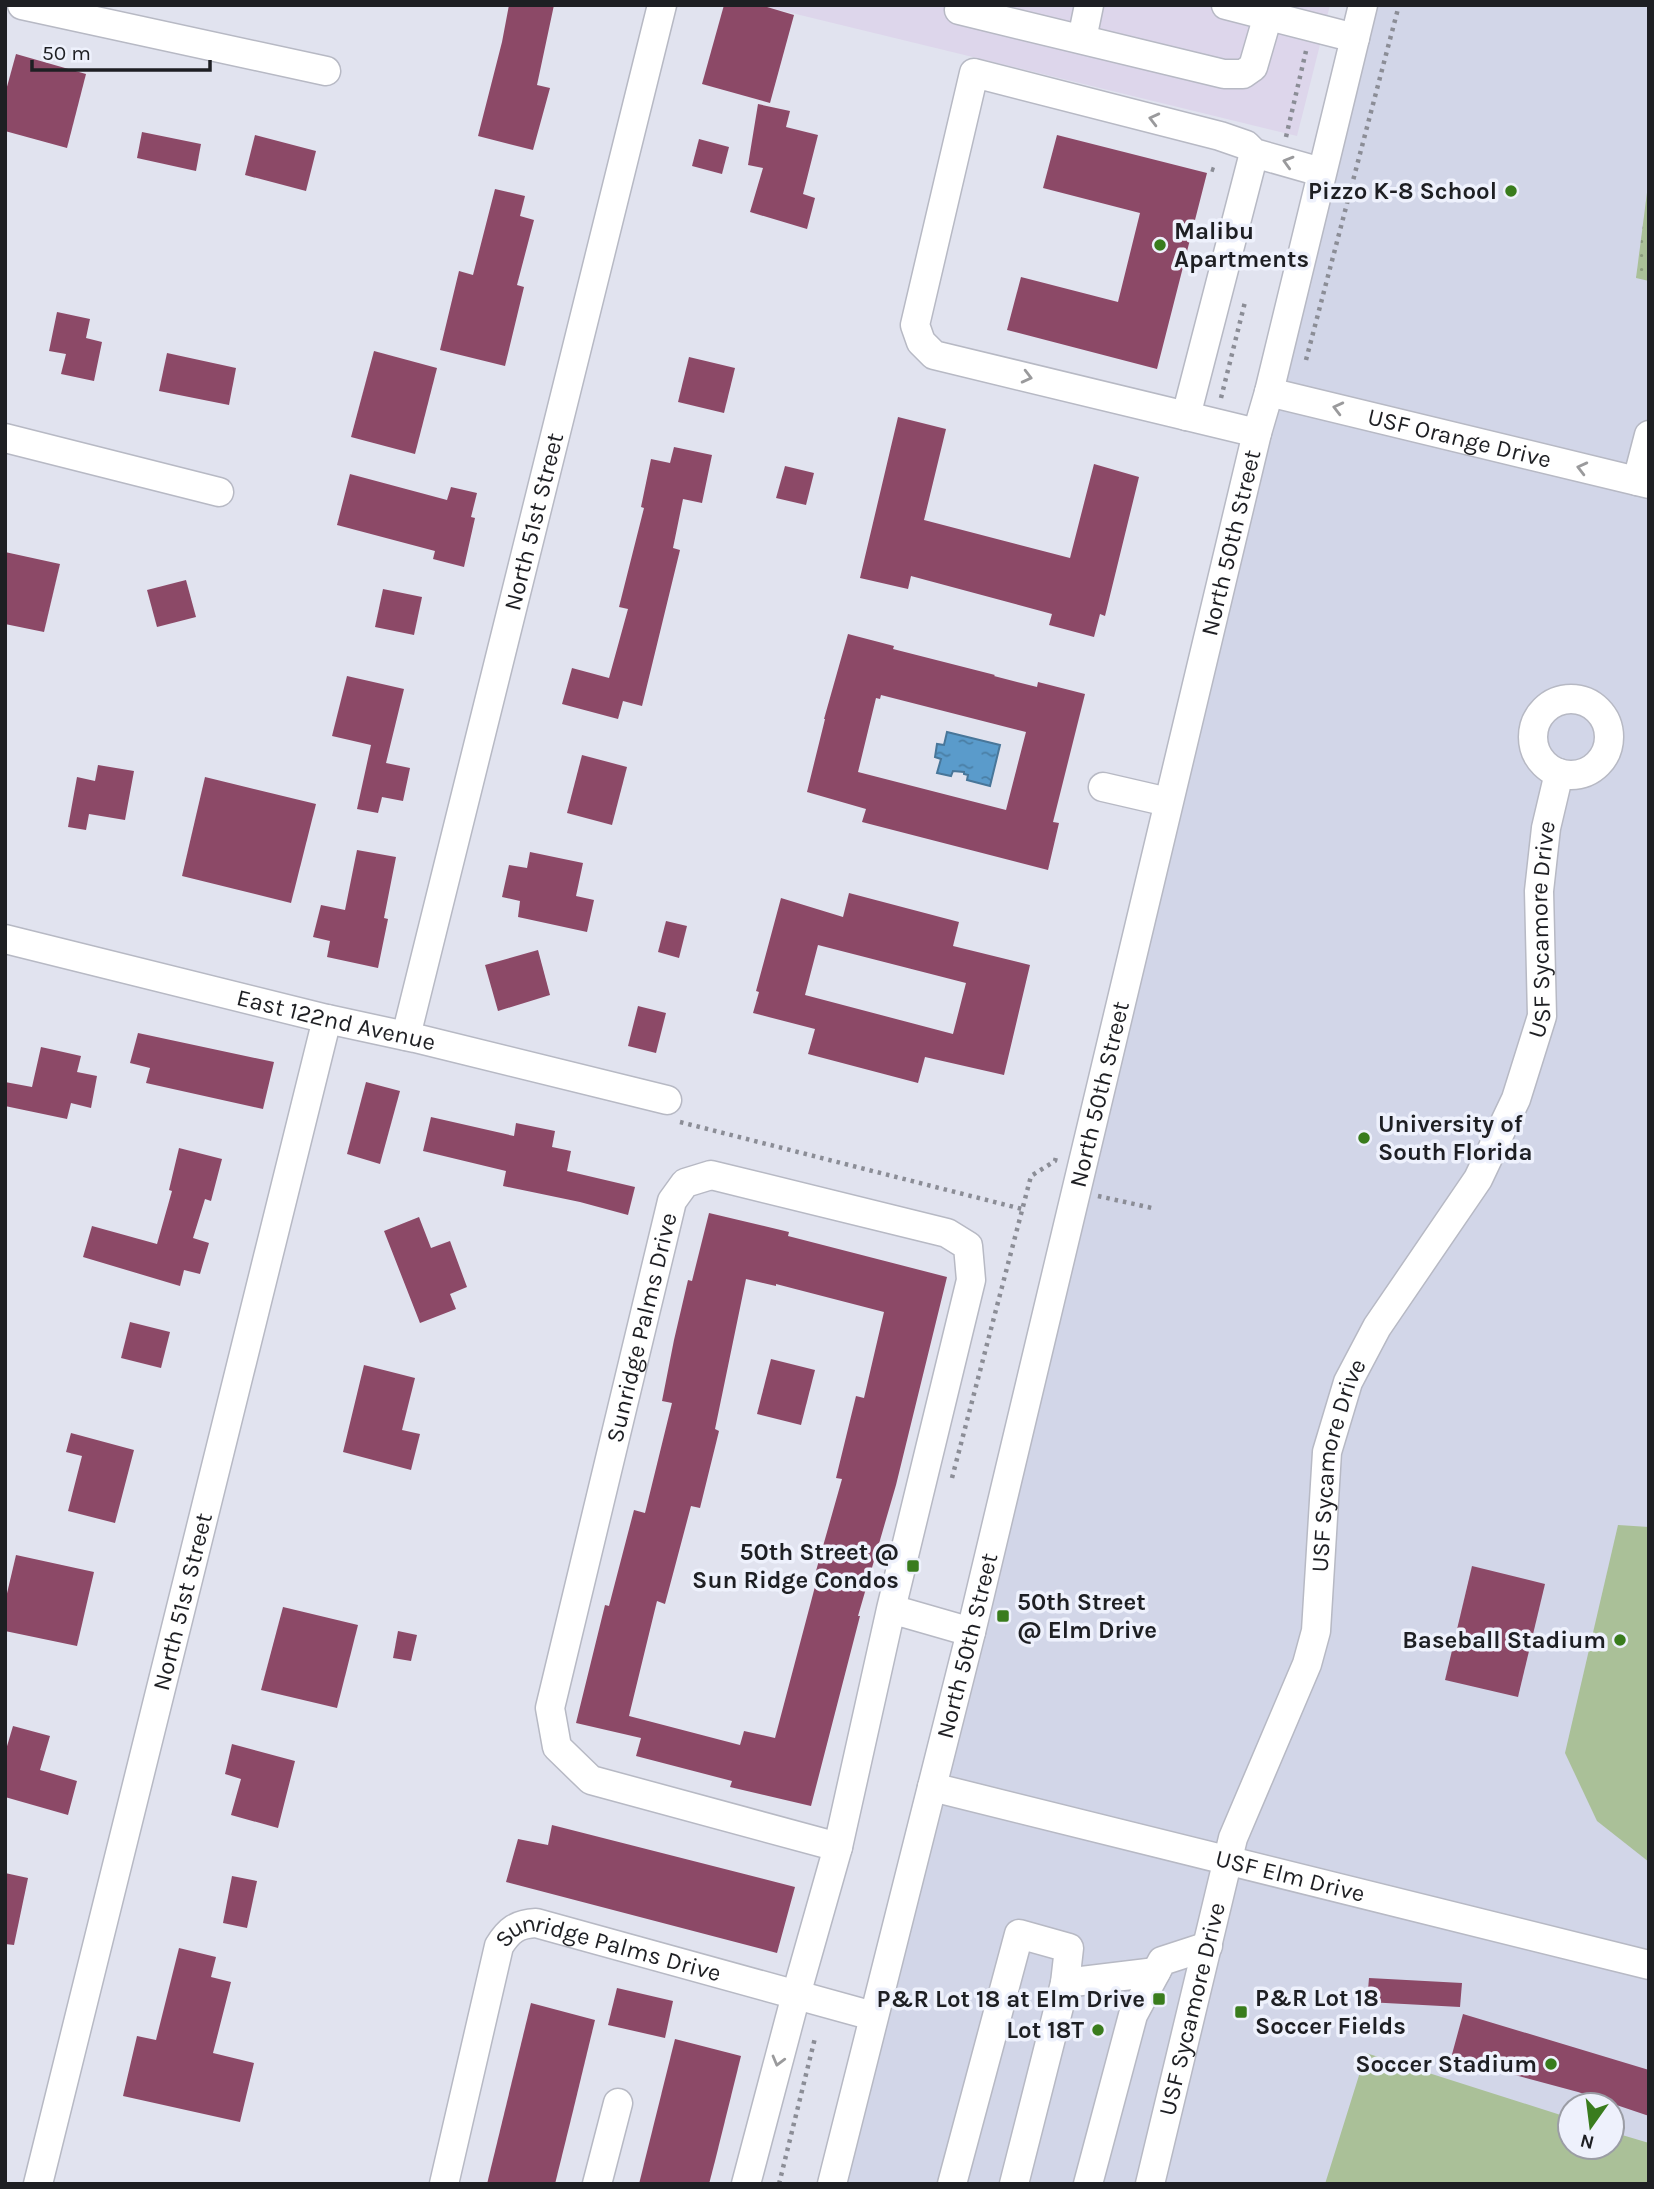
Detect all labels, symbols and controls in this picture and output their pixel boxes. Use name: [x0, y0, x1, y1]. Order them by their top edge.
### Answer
scale bar: [32, 28, 210, 72]
text: 50 m: [42, 41, 91, 65]
one-way arrow: [1148, 113, 1160, 127]
one-way arrow: [1282, 156, 1294, 171]
place label: Pizzo K-8 School: [1308, 177, 1497, 205]
marker: Pizzo K-8 School: [1503, 183, 1519, 199]
place label: Malibu Apartments: [1174, 217, 1309, 273]
marker: Malibu Apartments: [1152, 237, 1168, 253]
one-way arrow: [1021, 369, 1033, 383]
one-way arrow: [1332, 402, 1344, 416]
street label: USF Orange Drive: [1365, 402, 1554, 474]
street label: North 51st Street: [498, 430, 569, 613]
street label: North 50th Street: [1195, 447, 1267, 639]
one-way arrow: [1577, 462, 1589, 476]
street label: USF Sycamore Drive: [1522, 818, 1561, 1042]
street label: East 122nd Avenue: [234, 983, 439, 1057]
street label: North 50th Street: [1064, 998, 1135, 1190]
place label: University of South Florida: [1378, 1110, 1533, 1166]
marker: University of South Florida: [1356, 1130, 1372, 1146]
street label: Sunridge Palms Drive: [600, 1210, 683, 1445]
street label: USF Sycamore Drive: [1306, 1354, 1372, 1573]
street label: North 51st Street: [147, 1510, 218, 1693]
place label: 50th Street @ Sun Ridge Condos: [692, 1538, 899, 1594]
street label: North 50th Street: [931, 1550, 1003, 1742]
marker: 50th Street @ Sun Ridge Condos: [905, 1558, 921, 1574]
place label: 50th Street @ Elm Drive: [1017, 1588, 1157, 1644]
marker: 50th Street @ Elm Drive: [995, 1608, 1011, 1624]
place label: Baseball Stadium: [1402, 1626, 1606, 1654]
marker: Baseball Stadium: [1612, 1632, 1628, 1648]
street label: USF Elm Drive: [1213, 1844, 1368, 1908]
street label: USF Sycamore Drive: [1153, 1900, 1231, 2118]
street label: Sunridge Palms Drive: [489, 1909, 724, 1987]
place label: P&R Lot 18 Soccer Fields: [1255, 1984, 1406, 2040]
place label: P&R Lot 18 at Elm Drive: [877, 1985, 1145, 2013]
marker: P&R Lot 18 at Elm Drive: [1151, 1991, 1167, 2007]
marker: P&R Lot 18 Soccer Fields: [1233, 2004, 1249, 2020]
place label: Lot 18T: [1006, 2016, 1084, 2044]
marker: Lot 18T: [1090, 2022, 1106, 2038]
place label: Soccer Stadium: [1355, 2050, 1537, 2078]
one-way arrow: [772, 2055, 787, 2067]
marker: Soccer Stadium: [1543, 2056, 1559, 2072]
north arrow: [1556, 2091, 1626, 2161]
text: N: [1578, 2129, 1596, 2154]

